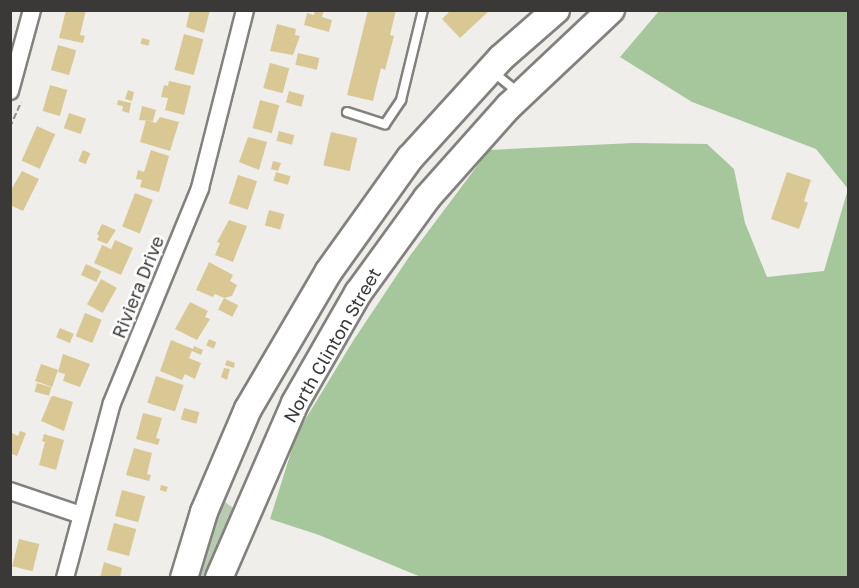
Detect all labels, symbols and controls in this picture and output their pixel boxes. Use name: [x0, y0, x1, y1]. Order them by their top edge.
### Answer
street label: Riviera Drive: [108, 233, 168, 341]
street label: North Clinton Street: [279, 264, 385, 426]

